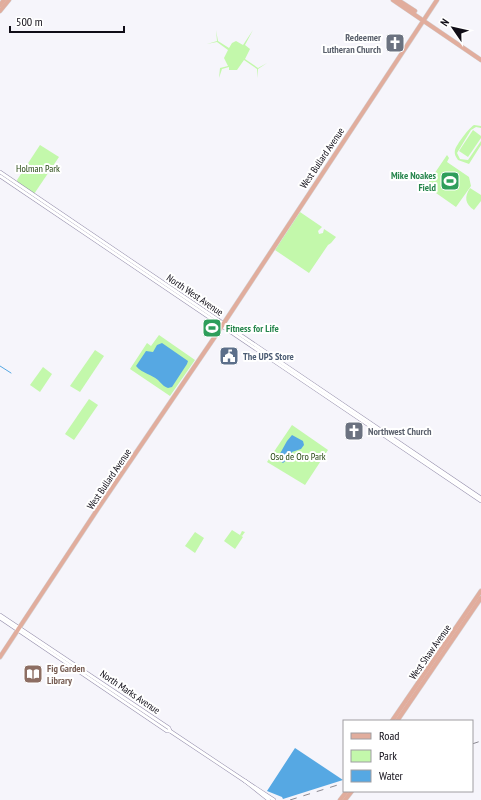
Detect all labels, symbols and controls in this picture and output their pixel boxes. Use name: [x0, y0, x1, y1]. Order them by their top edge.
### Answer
scale bar: [10, 8, 124, 34]
north arrow: [433, 8, 473, 48]
text: 500 m: [16, 14, 43, 29]
text: N: [437, 16, 452, 29]
place label: Redeemer Lutheran Church: [323, 31, 381, 56]
church icon: Redeemer Lutheran Church: [384, 32, 406, 54]
street label: West Bullard Avenue: [297, 125, 347, 191]
park label: Holman Park: [16, 162, 60, 175]
place label: Mike Noakes Field: [391, 169, 437, 194]
sports icon: Mike Noakes Field: [439, 170, 461, 192]
street label: North West Avenue: [164, 271, 226, 319]
sports icon: Fitness for Life: [201, 317, 223, 339]
place label: Fitness for Life: [226, 322, 279, 335]
public building icon: The UPS Store: [218, 345, 240, 367]
place label: The UPS Store: [243, 350, 294, 363]
church icon: Northwest Church: [343, 420, 365, 442]
place label: Northwest Church: [368, 425, 432, 438]
street label: West Bullard Avenue: [84, 446, 134, 512]
park label: Oso de Oro Park: [270, 450, 326, 463]
street label: West Shaw Avenue: [406, 622, 454, 682]
place label: Fig Garden Library: [47, 662, 86, 687]
library icon: Fig Garden Library: [22, 663, 44, 685]
street label: North Marks Avenue: [98, 667, 162, 717]
legend: [343, 720, 473, 792]
text: Road: [379, 728, 399, 743]
text: Park: [379, 748, 397, 763]
text: Water: [379, 768, 404, 783]

